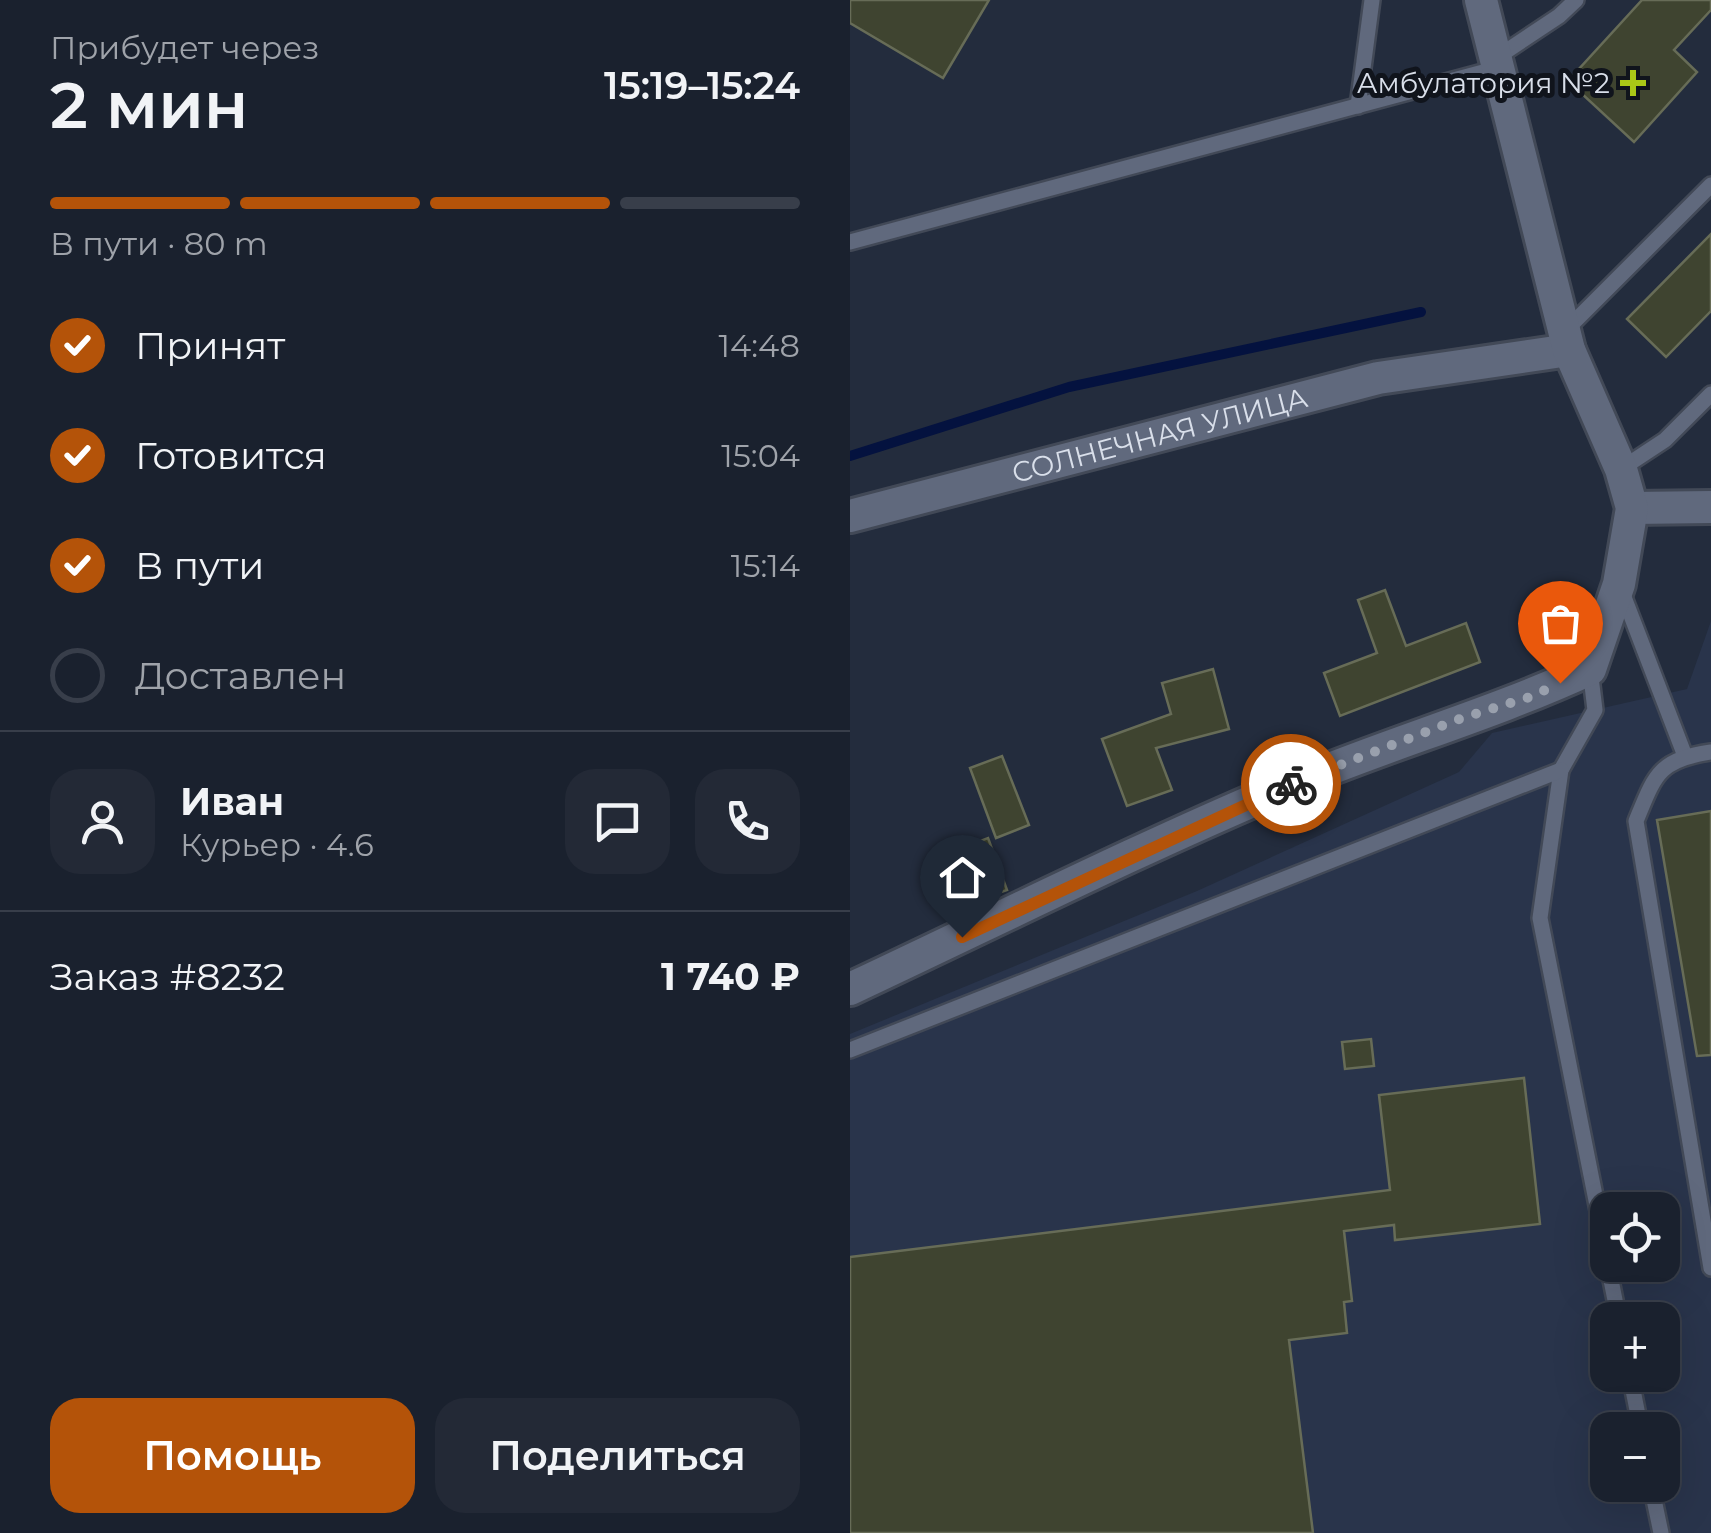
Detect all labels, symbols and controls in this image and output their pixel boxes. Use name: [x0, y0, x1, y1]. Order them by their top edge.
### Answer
text: Прибудет через: [50, 28, 319, 67]
text: 15:19–15:24: [604, 62, 800, 109]
text: 2 мин: [50, 65, 248, 144]
place label: Амбулатория №2: [1357, 66, 1610, 100]
marker: Амбулатория №2: [1620, 70, 1646, 96]
text: В пути · 80 m: [50, 224, 268, 263]
icon: check: [50, 318, 105, 373]
text: Принят: [135, 322, 285, 369]
text: 14:48: [718, 326, 800, 365]
street label: СОЛНЕЧНАЯ УЛИЦА: [1008, 380, 1311, 490]
icon: check: [50, 428, 105, 483]
text: Готовится: [135, 432, 327, 479]
text: 15:04: [721, 436, 800, 475]
icon: check: [50, 538, 105, 593]
text: В пути: [135, 542, 264, 589]
text: 15:14: [731, 546, 800, 585]
pin: [1518, 581, 1603, 684]
icon: bag: [1533, 596, 1588, 651]
text: Доставлен: [135, 652, 346, 699]
courier: [1241, 734, 1341, 834]
icon: bike: [1264, 757, 1319, 812]
button: person: [50, 769, 155, 874]
button: chat: [565, 769, 670, 874]
button: phone: [695, 769, 800, 874]
text: Иван: [180, 778, 284, 825]
text: Курьер · 4.6: [180, 825, 374, 864]
pin: [920, 835, 1005, 938]
icon: home: [935, 850, 990, 905]
text: Заказ #8232: [50, 953, 285, 1000]
text: 1 740 ₽: [661, 953, 800, 1000]
map controls: [1590, 1192, 1680, 1502]
button: locate: [1590, 1192, 1680, 1282]
button: +: [1590, 1302, 1680, 1392]
button: Помощь: [50, 1398, 415, 1513]
button: Поделиться: [435, 1398, 800, 1513]
button: −: [1590, 1412, 1680, 1502]

